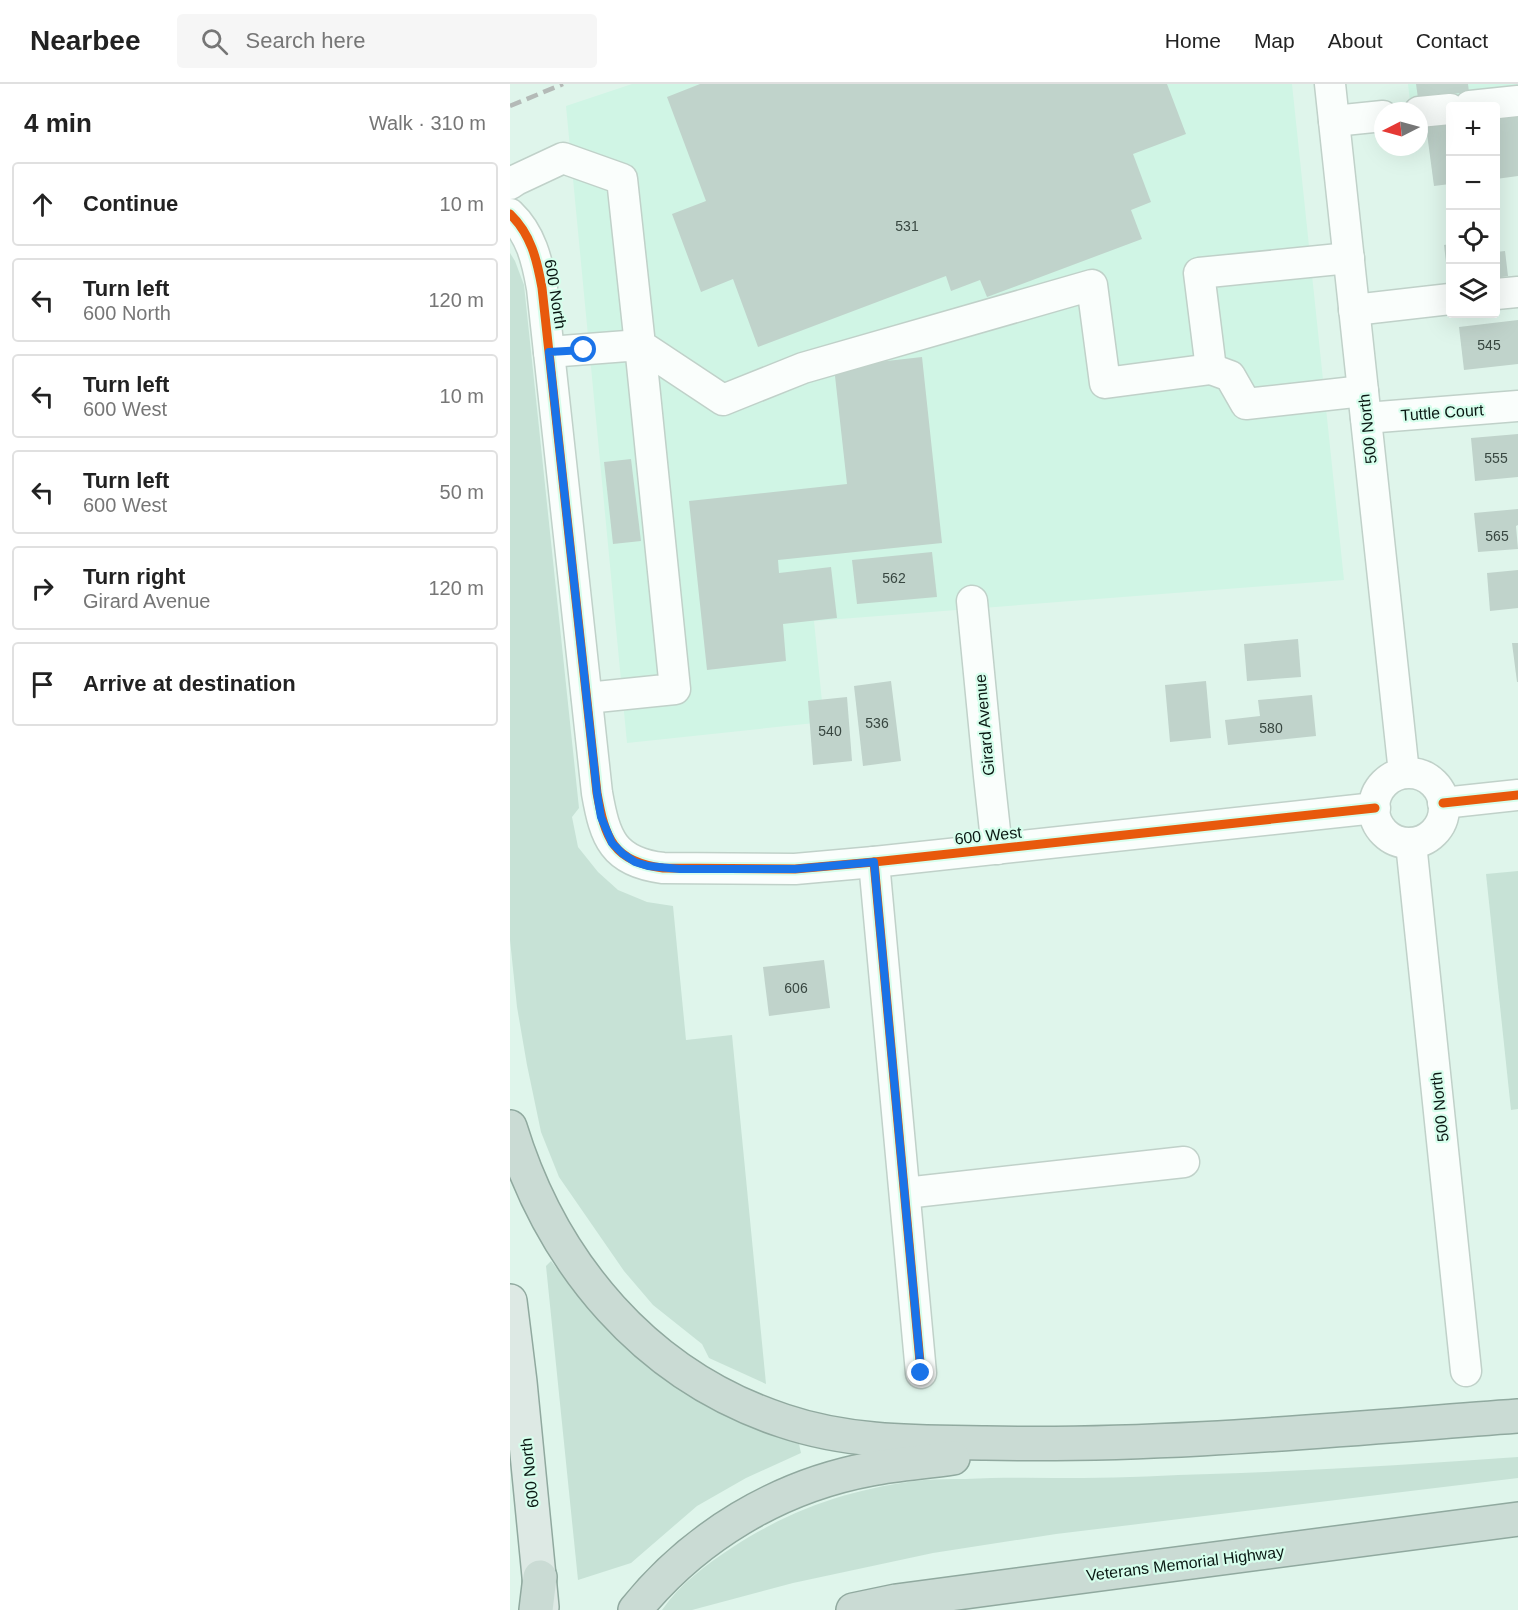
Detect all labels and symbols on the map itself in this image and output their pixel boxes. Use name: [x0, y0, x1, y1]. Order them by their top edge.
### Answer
north arrow: [1374, 102, 1428, 156]
house number: 531: [895, 218, 919, 234]
street label: 600 North: [542, 258, 569, 330]
route start: [570, 336, 596, 362]
house number: 545: [1477, 337, 1501, 353]
street label: 500 North: [1355, 393, 1380, 465]
street label: Tuttle Court: [1400, 401, 1485, 424]
house number: 555: [1484, 450, 1508, 466]
house number: 565: [1485, 528, 1509, 544]
house number: 562: [882, 570, 906, 586]
street label: Girard Avenue: [972, 673, 997, 777]
house number: 536: [865, 715, 889, 731]
house number: 580: [1259, 720, 1283, 736]
house number: 540: [818, 723, 842, 739]
street label: 600 West: [954, 823, 1023, 847]
house number: 606: [784, 980, 808, 996]
street label: 500 North: [1427, 1071, 1452, 1143]
route end: [907, 1359, 933, 1385]
street label: 600 North: [517, 1437, 542, 1509]
street label: Veterans Memorial Highway: [1085, 1543, 1285, 1584]

